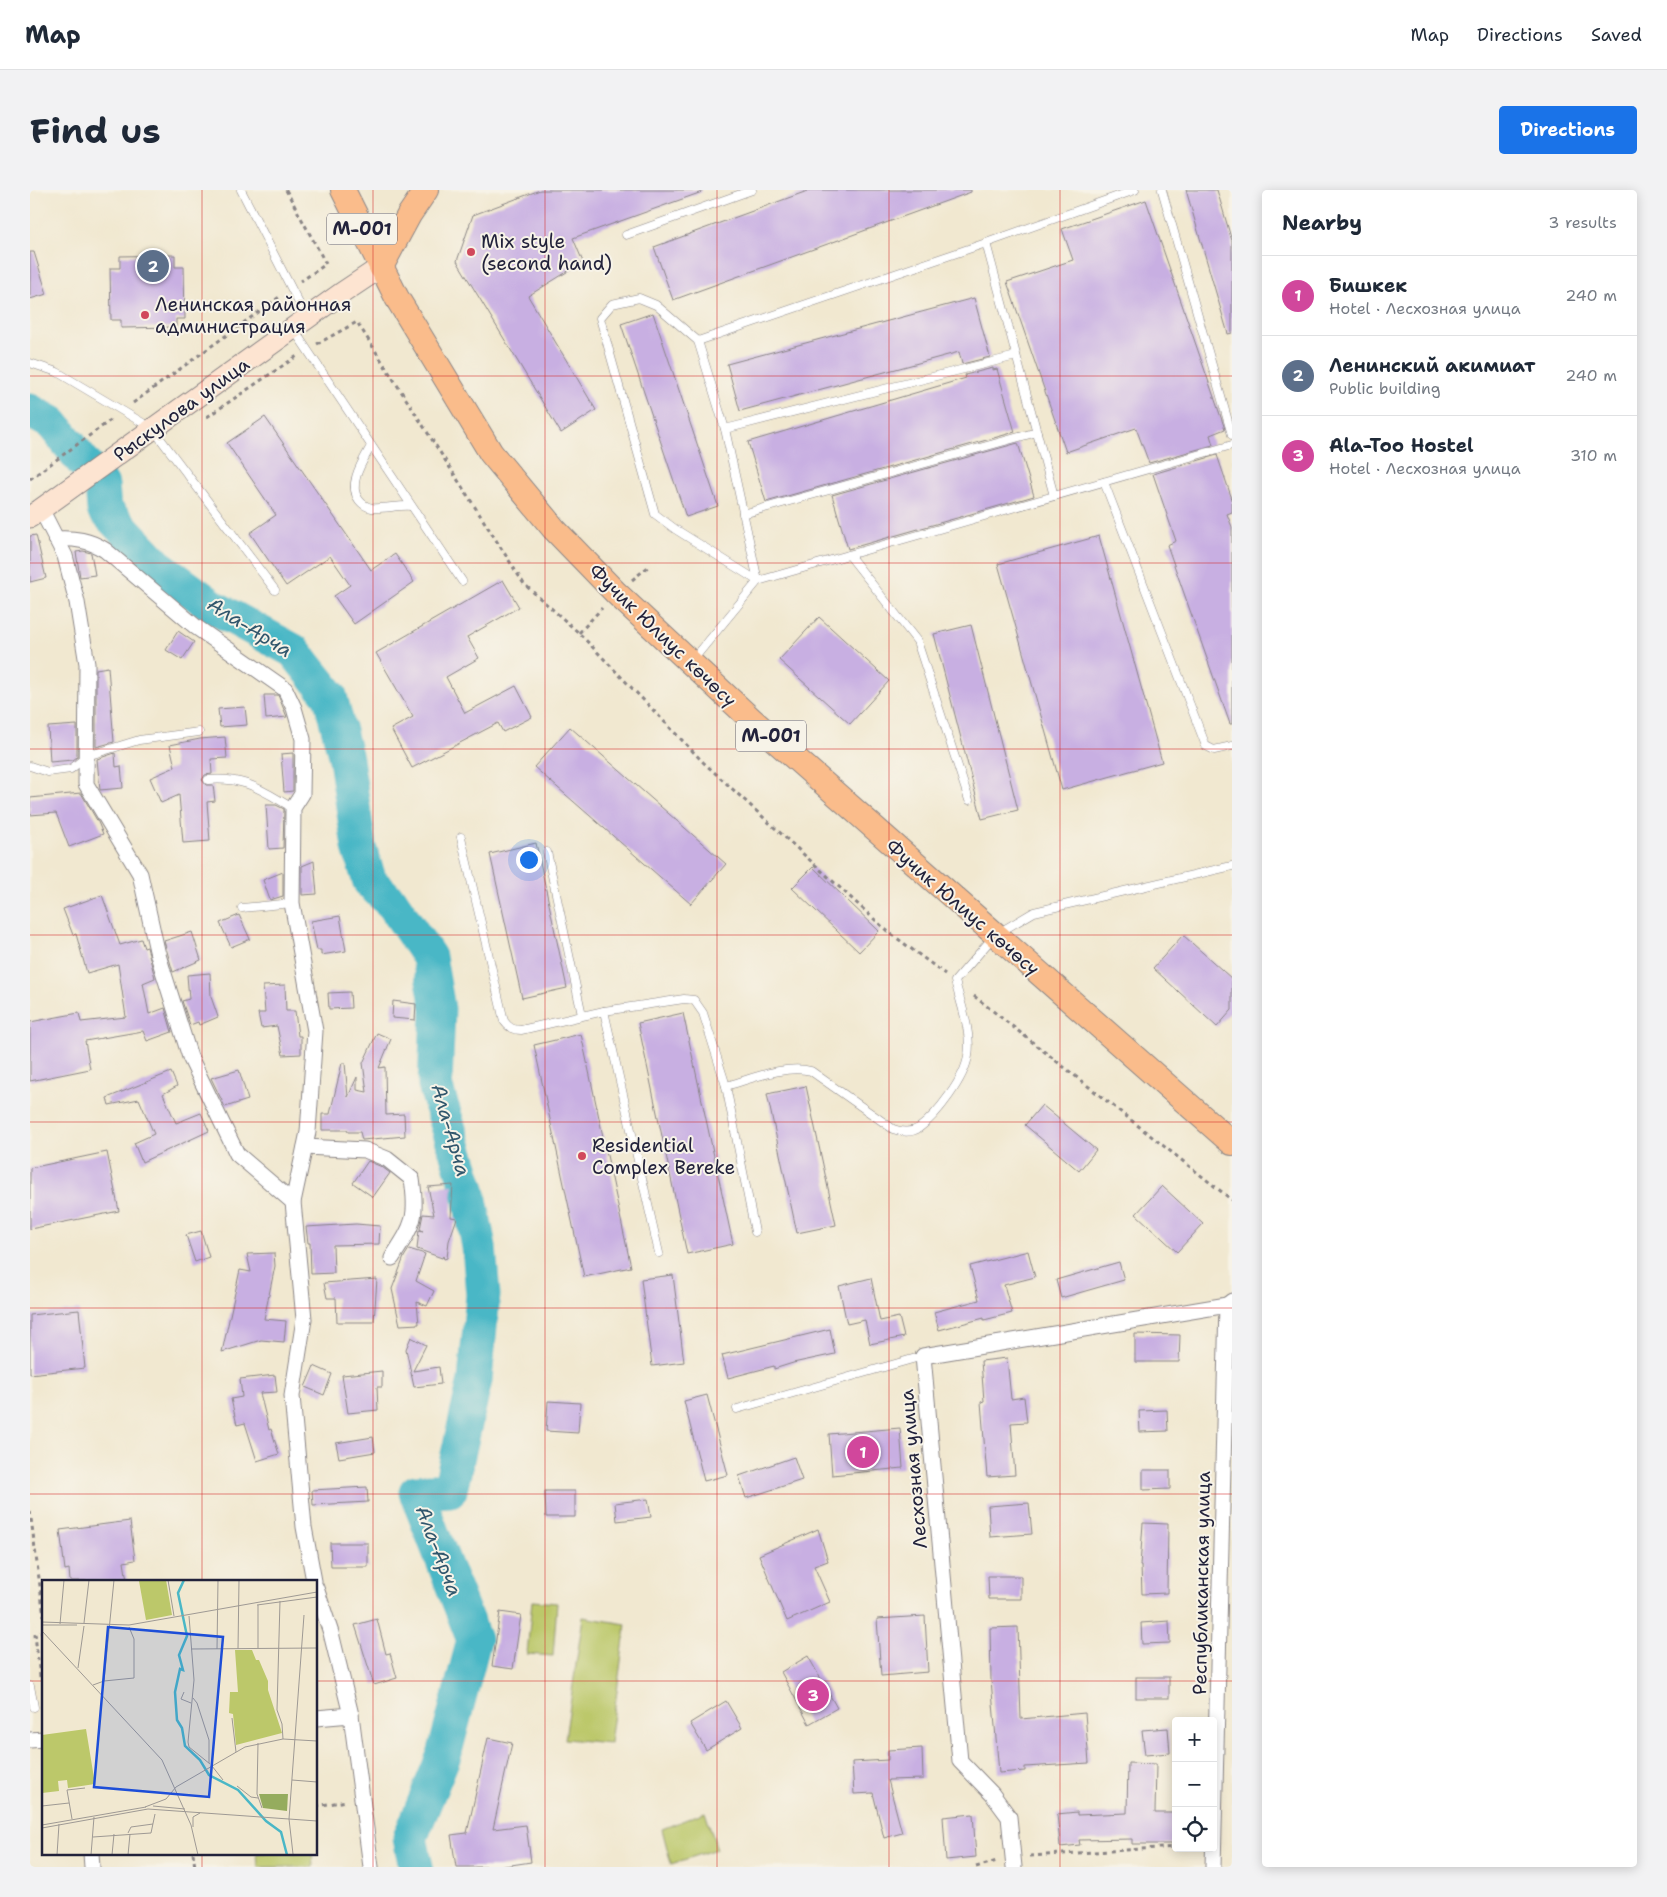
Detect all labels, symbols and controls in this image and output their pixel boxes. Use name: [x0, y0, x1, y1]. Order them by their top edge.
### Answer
text: Map: [25, 19, 81, 51]
text: Map: [1411, 23, 1449, 47]
text: Directions: [1477, 23, 1563, 47]
text: Saved: [1591, 23, 1642, 47]
button: Directions: [1499, 106, 1637, 154]
text: Find us: [30, 107, 161, 154]
text: Nearby: [1282, 209, 1362, 237]
text: 3 results: [1548, 212, 1617, 233]
road number: М-001: [327, 213, 397, 244]
place label: Mix style (second hand): [481, 229, 612, 276]
marker: Mix style (second hand): [465, 246, 477, 258]
pin: 2: [137, 247, 169, 285]
text: Бишкек: [1329, 273, 1407, 298]
text: 1: [1294, 285, 1302, 306]
text: 240 m: [1565, 285, 1617, 306]
place label: Ленинская районная администрация: [155, 292, 351, 339]
text: Hotel · Лесхозная улица: [1329, 298, 1521, 319]
marker: Ленинская районная администрация: [139, 309, 151, 321]
street label: Рыскулова улица: [108, 352, 254, 467]
text: Ленинский акимиат: [1329, 353, 1535, 378]
text: 2: [1292, 365, 1304, 386]
text: 240 m: [1565, 365, 1617, 386]
text: Public building: [1329, 378, 1441, 399]
text: Ala-Too Hostel: [1329, 433, 1474, 458]
text: 3: [1292, 445, 1304, 466]
text: 310 m: [1570, 445, 1617, 466]
text: Hotel · Лесхозная улица: [1329, 458, 1521, 479]
street label: Фучик Юлиус көчөсү: [584, 558, 742, 712]
water label: Ала-Арча: [203, 591, 297, 663]
road number: М-001: [736, 720, 806, 752]
street label: Фучик Юлиус көчөсү: [881, 834, 1045, 981]
your location: [516, 847, 542, 873]
water label: Ала-Арча: [425, 1081, 477, 1179]
place label: Residential Complex Bereke: [592, 1133, 735, 1180]
marker: Residential Complex Bereke: [576, 1150, 588, 1162]
street label: Лесхозная улица: [894, 1388, 933, 1550]
pin: 1: [847, 1433, 879, 1471]
street label: Республиканская улица: [1187, 1471, 1216, 1695]
water label: Ала-Арча: [410, 1502, 468, 1600]
inset map: [42, 1580, 318, 1854]
pin: 3: [797, 1676, 829, 1714]
map controls: [1172, 1717, 1217, 1852]
button: +: [1172, 1717, 1217, 1762]
button: −: [1172, 1762, 1217, 1807]
button: locate: [1172, 1807, 1217, 1852]

